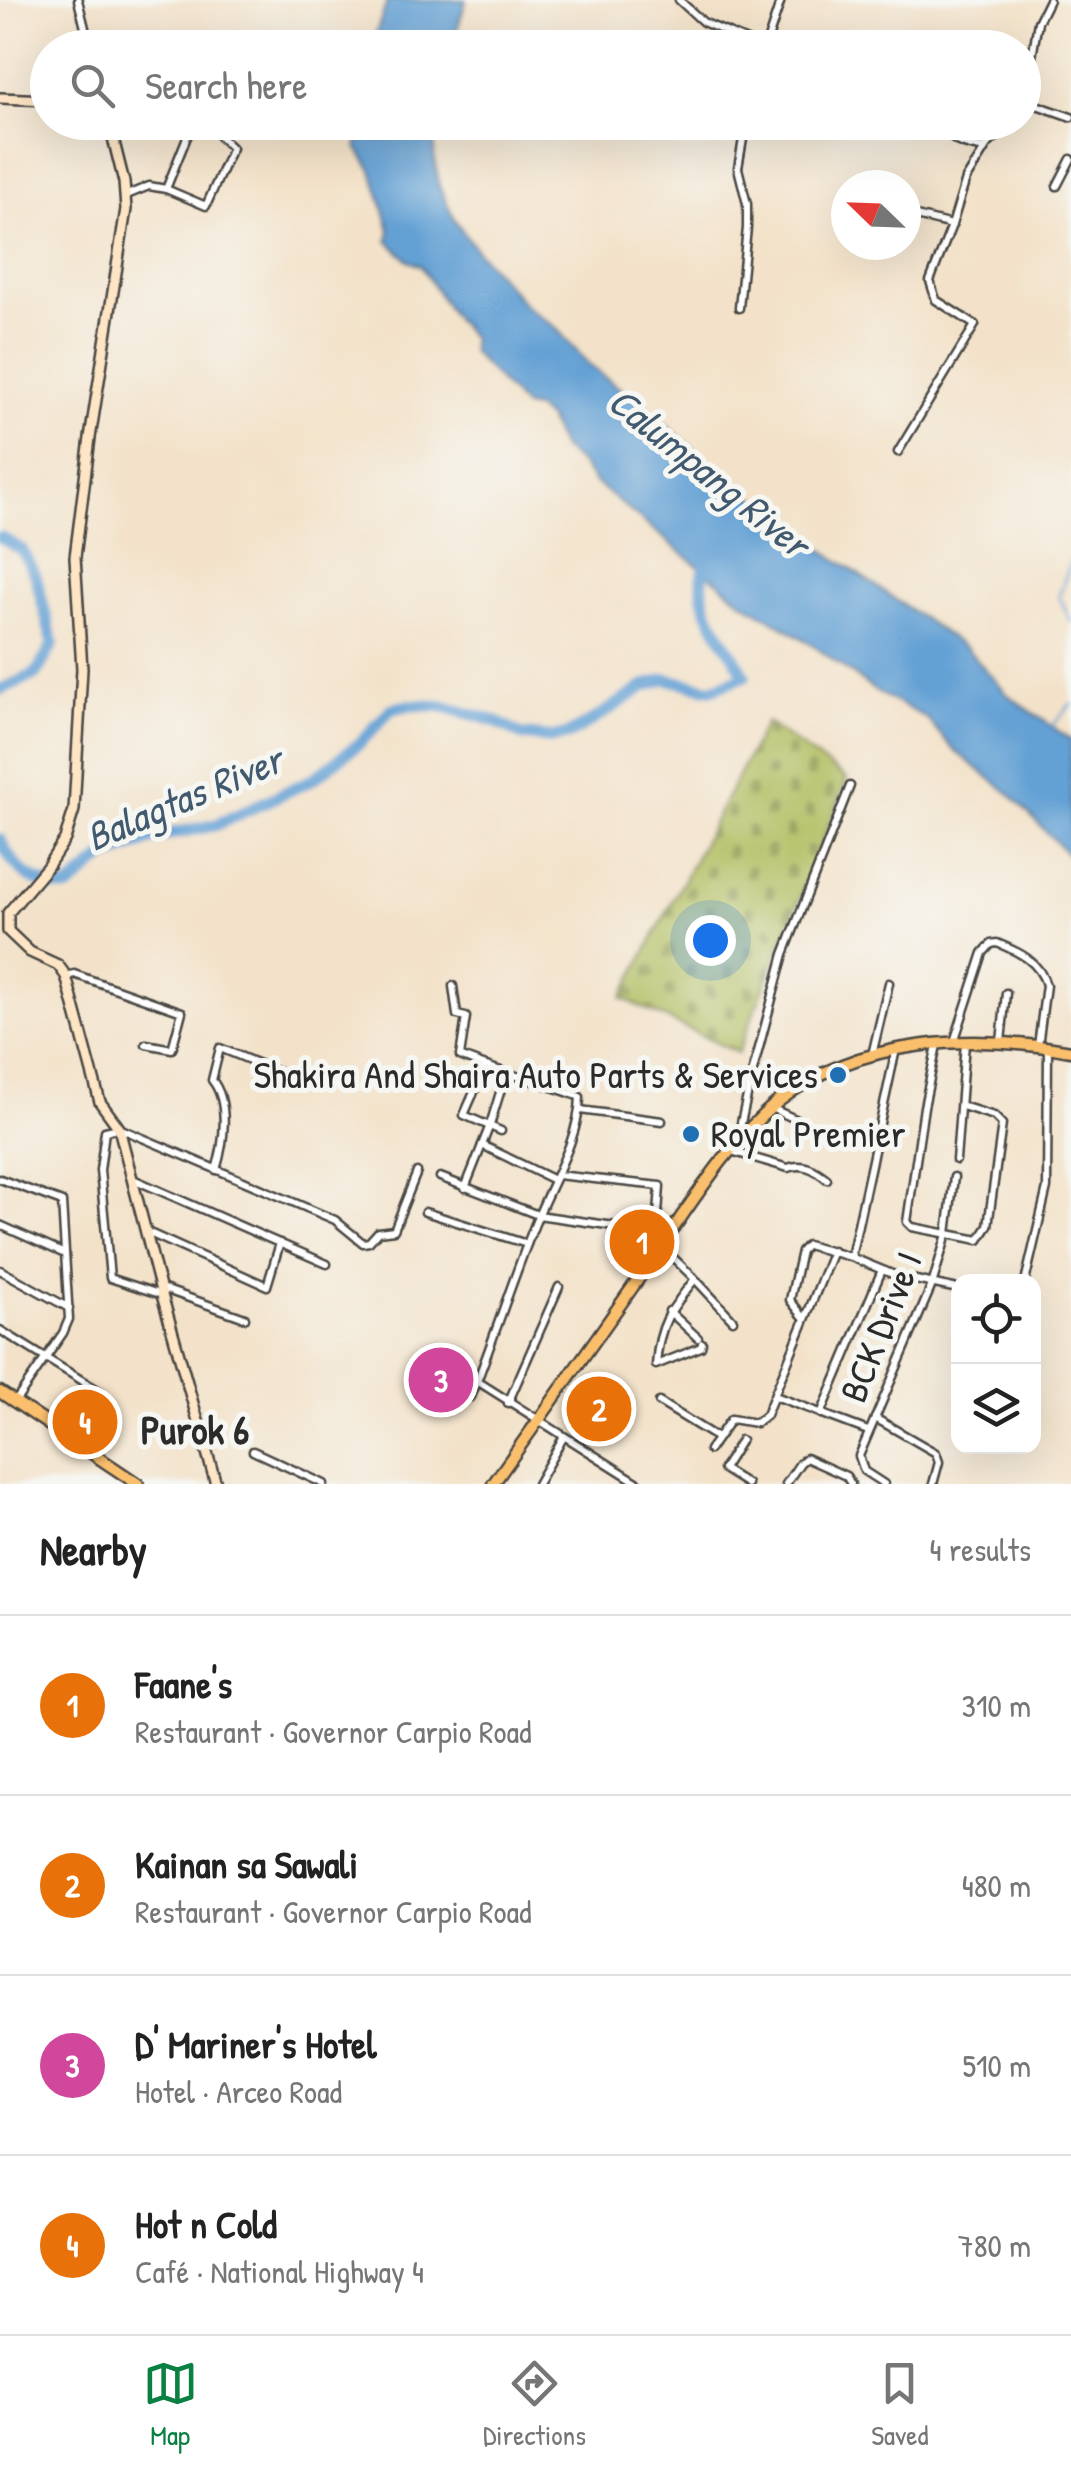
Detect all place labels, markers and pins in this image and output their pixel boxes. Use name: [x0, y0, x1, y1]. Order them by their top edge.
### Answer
place label: Shakira And Shaira Auto Parts & Services: [253, 1048, 818, 1100]
marker: Shakira And Shaira Auto Parts & Services: [827, 1064, 849, 1086]
place label: Royal Premier: [711, 1107, 906, 1159]
marker: Royal Premier: [680, 1123, 702, 1145]
pin: 1: [610, 1204, 674, 1280]
pin: 3: [408, 1342, 474, 1418]
pin: 2: [566, 1372, 632, 1446]
pin: 4: [52, 1384, 118, 1460]

